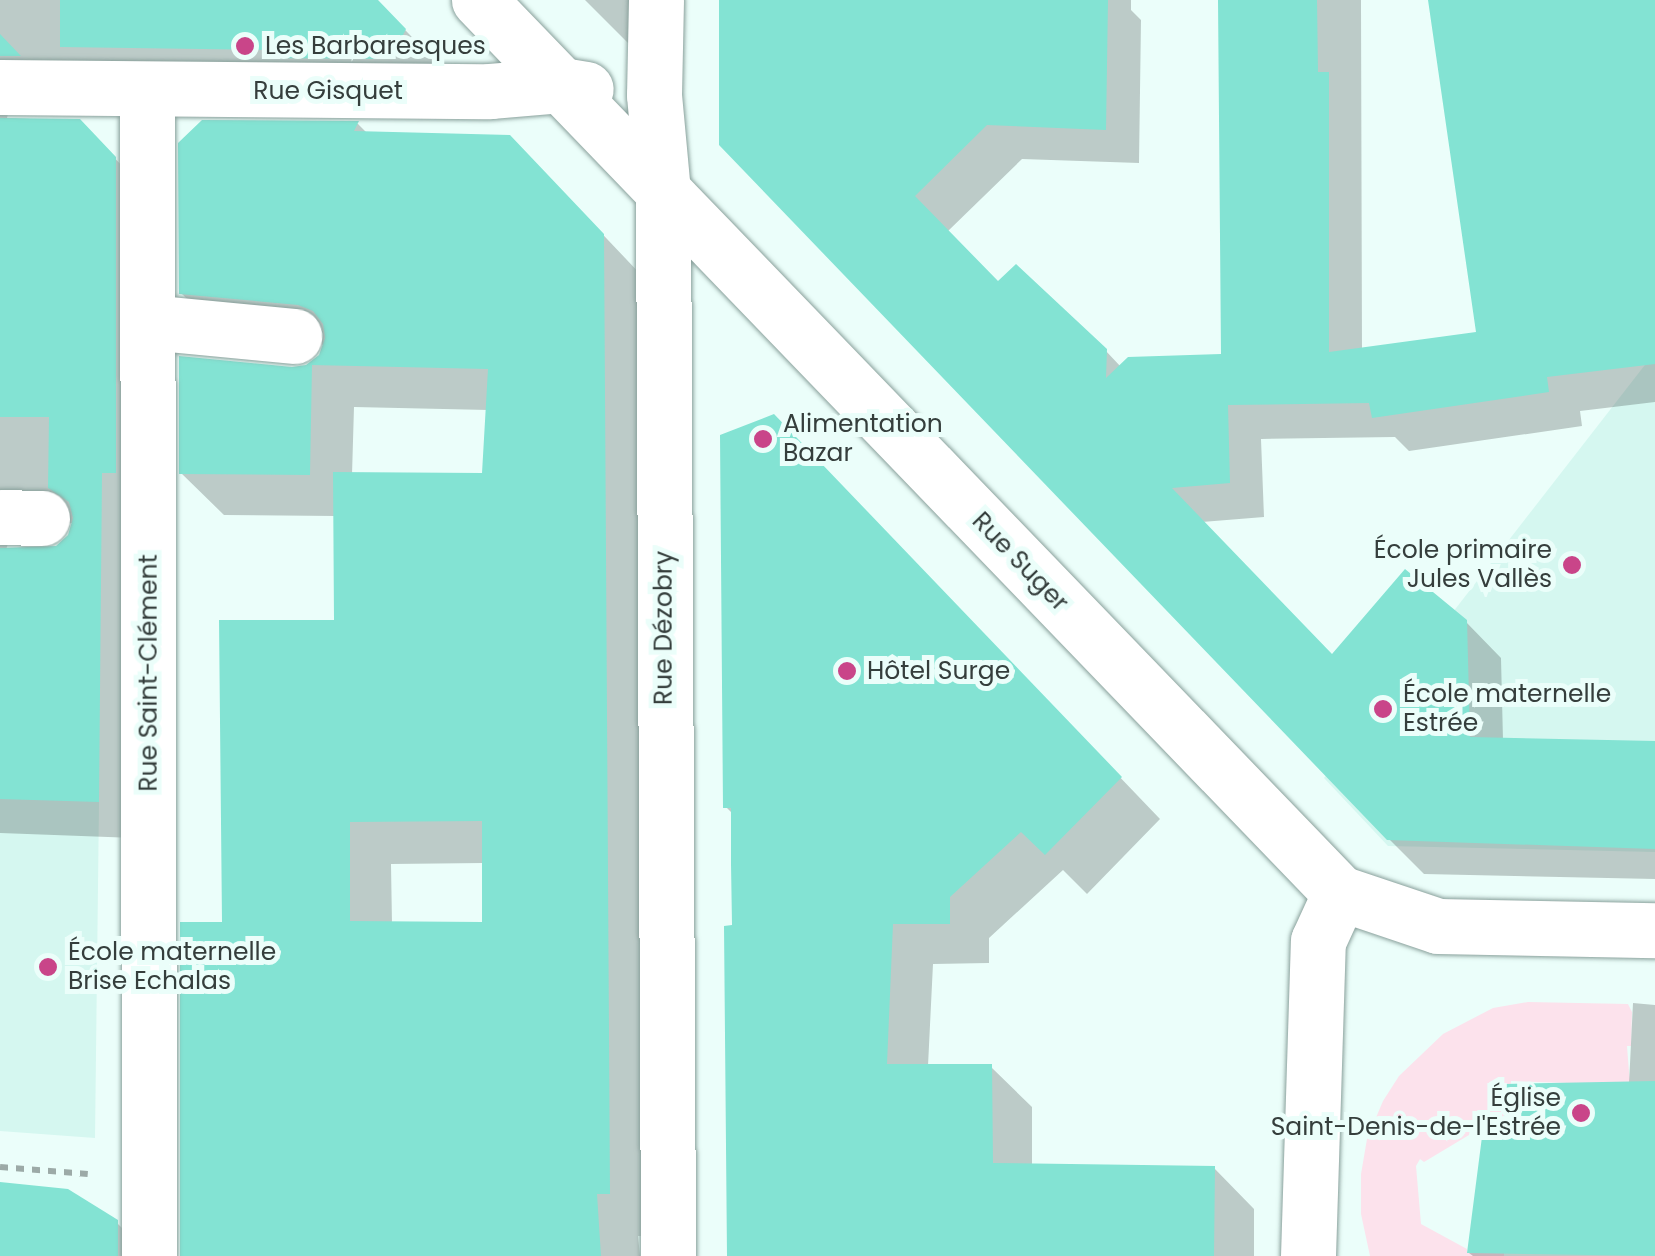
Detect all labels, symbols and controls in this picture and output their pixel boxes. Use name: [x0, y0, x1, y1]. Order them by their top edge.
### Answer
place label: Les Barbaresques: [265, 31, 486, 61]
marker: Les Barbaresques: [234, 35, 256, 57]
street label: Rue Gisquet: [253, 76, 403, 106]
place label: Alimentation Bazar: [783, 410, 943, 469]
marker: Alimentation Bazar: [752, 428, 774, 450]
street label: Rue Suger: [966, 506, 1074, 618]
place label: École primaire Jules Vallès: [1374, 536, 1552, 595]
street label: Rue Dézobry: [649, 551, 679, 705]
street label: Rue Saint-Clément: [134, 554, 164, 792]
marker: École primaire Jules Vallès: [1561, 554, 1583, 576]
place label: Hôtel Surge: [867, 656, 1010, 686]
marker: Hôtel Surge: [836, 660, 858, 682]
place label: École maternelle Estrée: [1403, 680, 1611, 739]
marker: École maternelle Estrée: [1372, 698, 1394, 720]
place label: École maternelle Brise Echalas: [68, 938, 276, 997]
marker: École maternelle Brise Echalas: [37, 956, 59, 978]
place label: Église Saint-Denis-de-l'Estrée: [1271, 1084, 1561, 1143]
marker: Église Saint-Denis-de-l'Estrée: [1570, 1102, 1592, 1124]

